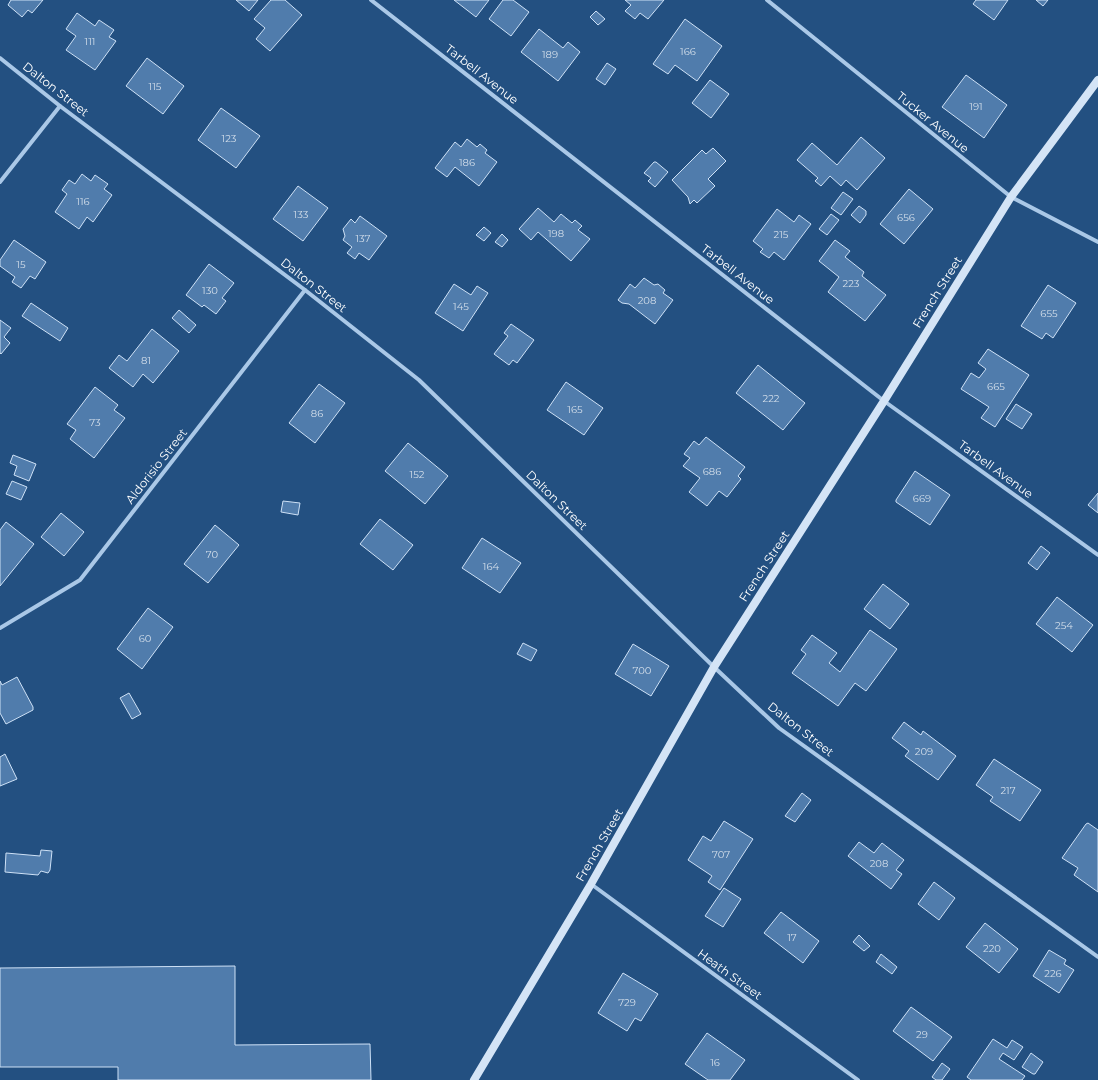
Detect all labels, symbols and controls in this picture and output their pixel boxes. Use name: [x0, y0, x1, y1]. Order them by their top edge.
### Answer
house number: 111: [85, 35, 95, 48]
street label: Tarbell Avenue: [442, 41, 522, 107]
house number: 166: [680, 45, 696, 58]
house number: 189: [542, 48, 558, 61]
street label: Dalton Street: [20, 59, 92, 120]
house number: 115: [149, 80, 162, 93]
street label: Tucker Avenue: [894, 88, 972, 156]
house number: 191: [969, 100, 983, 113]
house number: 123: [222, 132, 237, 145]
house number: 186: [459, 156, 475, 169]
house number: 116: [76, 195, 90, 208]
house number: 133: [294, 208, 309, 221]
house number: 656: [897, 211, 915, 224]
house number: 198: [548, 227, 564, 240]
house number: 215: [774, 228, 789, 241]
house number: 137: [355, 232, 371, 245]
street label: Tarbell Avenue: [698, 241, 778, 307]
street label: French Street: [909, 253, 965, 331]
street label: Dalton Street: [278, 255, 350, 316]
house number: 15: [16, 258, 26, 271]
house number: 223: [843, 277, 860, 290]
house number: 130: [202, 284, 218, 297]
house number: 208: [638, 294, 656, 307]
house number: 145: [453, 300, 469, 313]
house number: 655: [1040, 307, 1058, 320]
house number: 81: [141, 354, 151, 367]
house number: 665: [987, 380, 1005, 393]
house number: 222: [762, 392, 780, 405]
house number: 165: [567, 403, 583, 416]
house number: 86: [311, 407, 323, 420]
house number: 73: [89, 416, 101, 429]
street label: Aldorisio Street: [122, 425, 190, 507]
street label: Tarbell Avenue: [956, 437, 1036, 501]
house number: 686: [703, 465, 721, 478]
street label: Dalton Street: [523, 467, 591, 533]
house number: 152: [410, 468, 425, 481]
house number: 669: [913, 492, 931, 505]
street label: French Street: [735, 528, 793, 604]
house number: 70: [206, 548, 219, 561]
house number: 164: [483, 560, 500, 573]
house number: 254: [1055, 619, 1073, 632]
house number: 60: [139, 632, 152, 645]
house number: 700: [633, 664, 652, 677]
street label: Dalton Street: [765, 699, 837, 760]
house number: 209: [915, 745, 933, 758]
house number: 217: [1000, 784, 1016, 797]
street label: French Street: [572, 806, 626, 884]
house number: 707: [712, 848, 730, 861]
house number: 208: [870, 857, 888, 870]
house number: 17: [787, 931, 797, 944]
house number: 220: [983, 942, 1001, 955]
street label: Heath Street: [695, 946, 765, 1003]
house number: 226: [1044, 967, 1062, 980]
house number: 729: [618, 996, 636, 1009]
house number: 29: [916, 1028, 928, 1041]
house number: 16: [710, 1056, 720, 1069]

